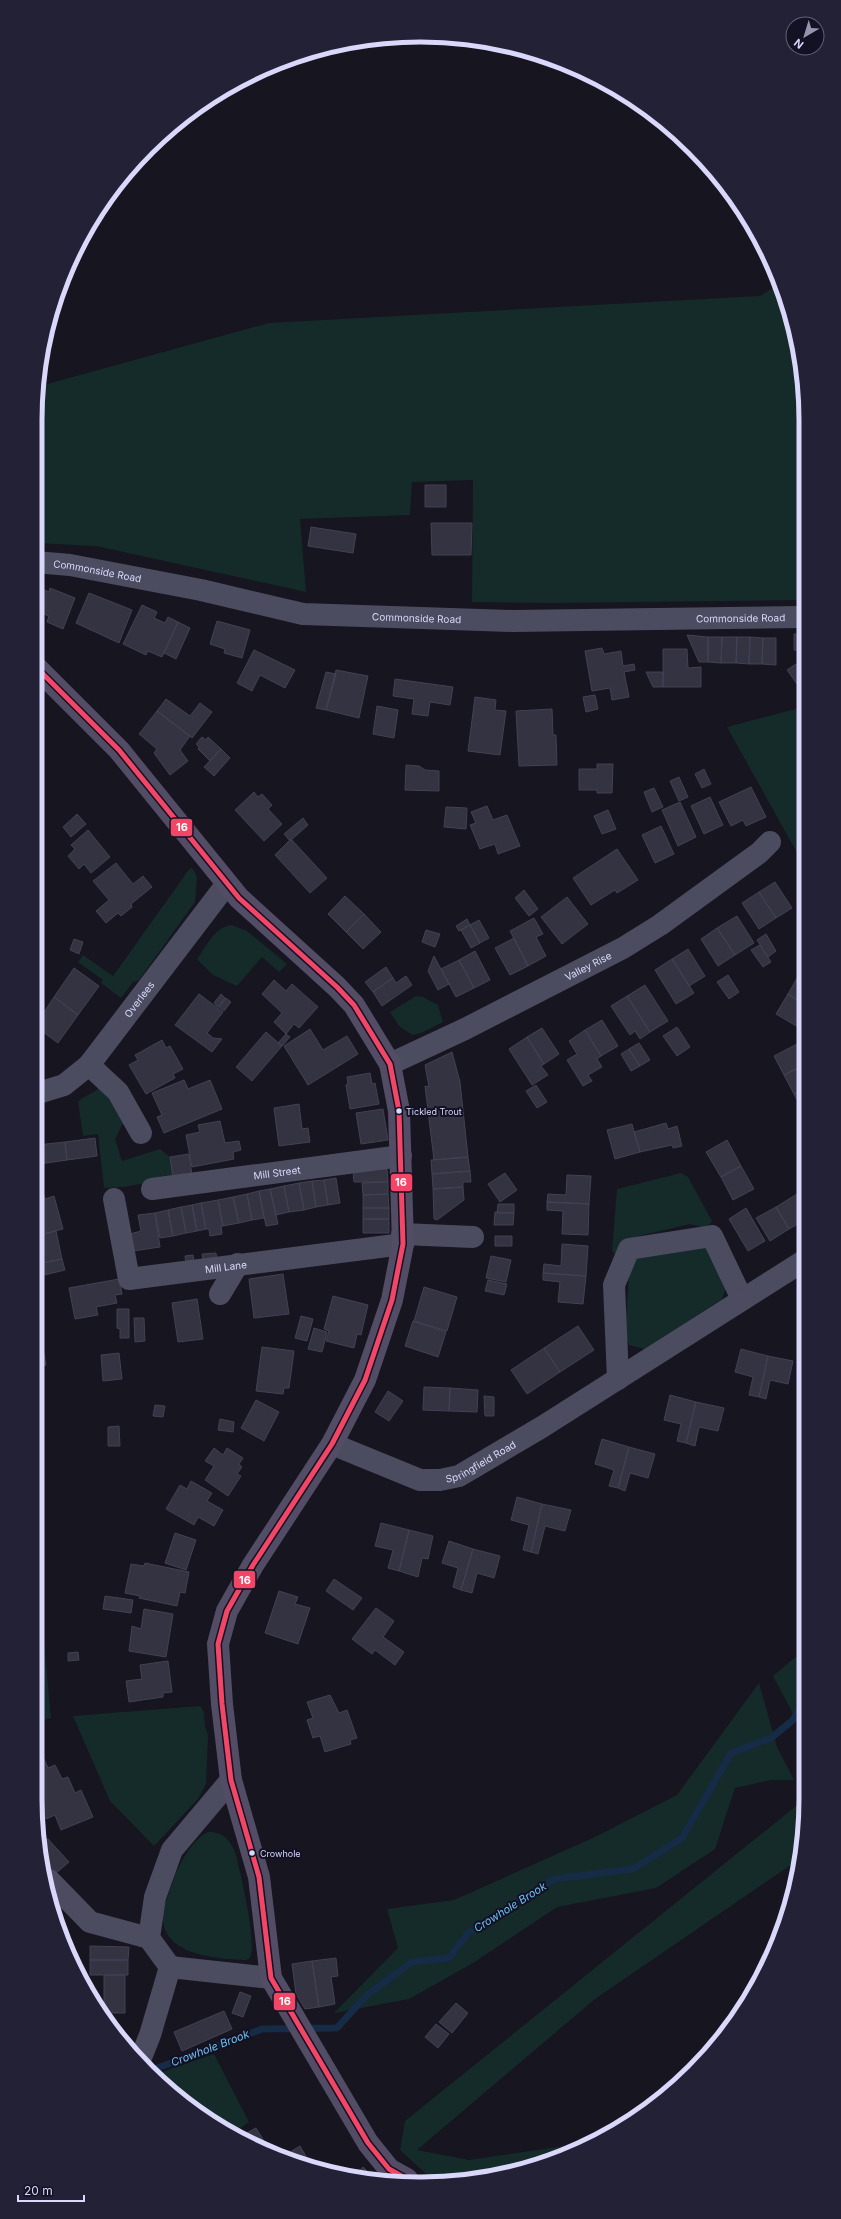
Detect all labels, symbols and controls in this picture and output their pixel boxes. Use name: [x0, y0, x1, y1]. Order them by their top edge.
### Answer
north arrow: [785, 16, 825, 56]
text: N: [791, 36, 806, 52]
street label: Commonside Road: [53, 558, 142, 584]
street label: Commonside Road: [372, 610, 462, 625]
street label: Commonside Road: [696, 611, 785, 624]
line badge: 16: [170, 818, 193, 837]
text: 16: [176, 820, 188, 834]
street label: Valley Rise: [563, 949, 614, 983]
street label: Overlees: [121, 979, 157, 1020]
marker: Tickled Trout: [394, 1106, 404, 1116]
place label: Tickled Trout: [406, 1106, 462, 1117]
street label: Mill Street: [253, 1163, 302, 1182]
line badge: 16: [390, 1173, 413, 1192]
text: 16: [395, 1175, 407, 1189]
street label: Mill Lane: [204, 1258, 248, 1275]
street label: Springfield Road: [444, 1438, 518, 1485]
line badge: 16: [233, 1570, 256, 1589]
text: 16: [239, 1573, 251, 1587]
marker: Crowhole: [247, 1848, 257, 1858]
place label: Crowhole: [260, 1848, 301, 1859]
water label: Crowhole Brook: [471, 1879, 550, 1935]
line badge: 16: [273, 1992, 296, 2011]
text: 16: [279, 1994, 291, 2008]
water label: Crowhole Brook: [169, 2026, 252, 2069]
scale bar: [18, 2177, 84, 2203]
text: 20 m: [24, 2183, 53, 2198]

